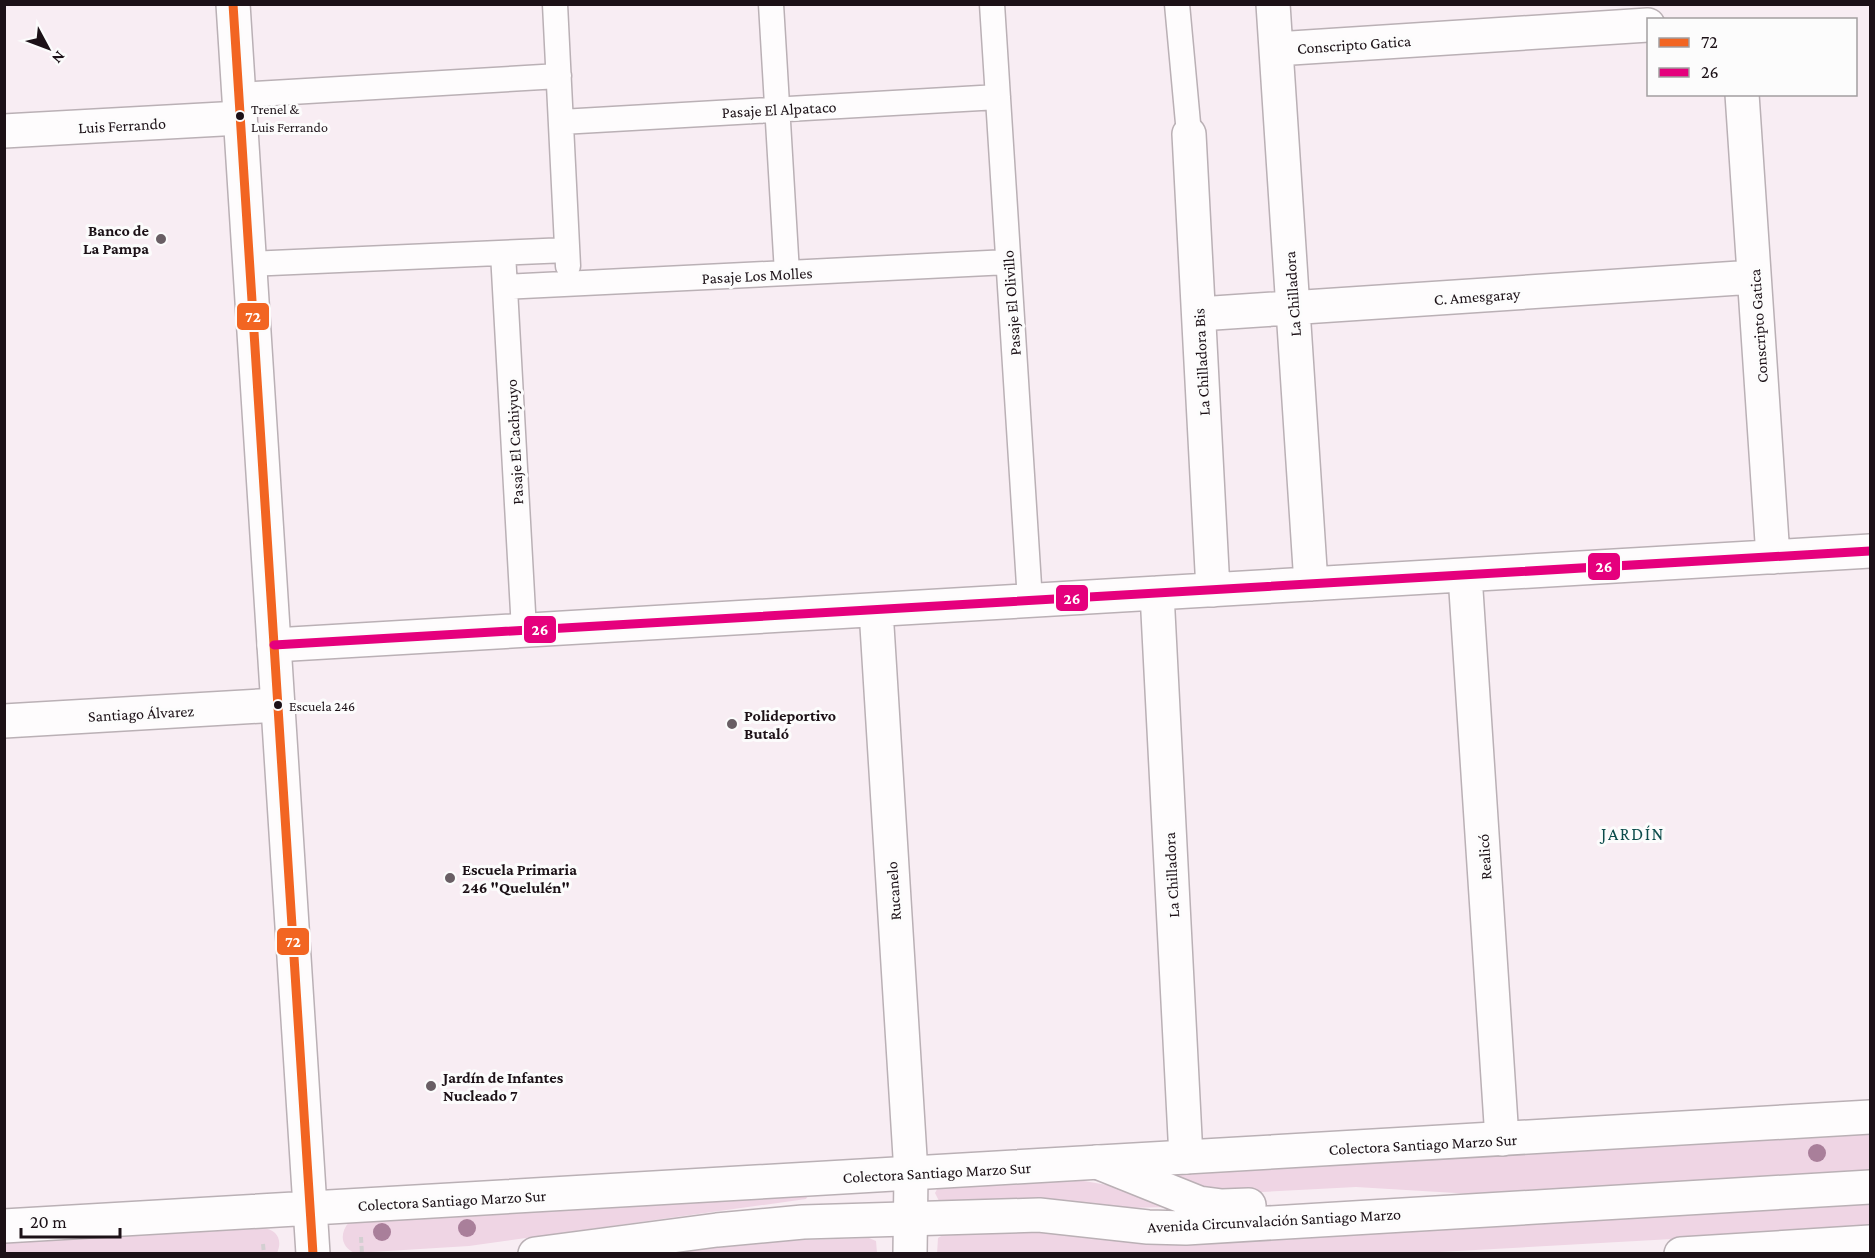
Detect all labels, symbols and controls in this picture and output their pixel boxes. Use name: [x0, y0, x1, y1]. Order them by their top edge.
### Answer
north arrow: [18, 18, 78, 78]
legend: [1647, 18, 1857, 96]
street label: Conscripto Gatica: [1296, 32, 1412, 58]
text: 72: [1701, 32, 1718, 52]
text: N: [49, 48, 69, 67]
text: 26: [1701, 62, 1719, 82]
street label: Pasaje El Alpataco: [721, 98, 837, 122]
place label: Trenel & Luis Ferrando: [251, 101, 328, 135]
marker: Trenel & Luis Ferrando: [234, 110, 246, 122]
street label: Luis Ferrando: [78, 115, 166, 136]
place label: Banco de La Pampa: [83, 222, 150, 257]
marker: Banco de La Pampa: [154, 232, 168, 246]
street label: Pasaje El Olivillo: [999, 250, 1025, 356]
street label: La Chilladora: [1281, 250, 1304, 337]
street label: Pasaje Los Molles: [701, 264, 813, 288]
street label: Conscripto Gatica: [1746, 268, 1772, 384]
street label: C. Amesgaray: [1433, 285, 1521, 309]
line badge: 72: [236, 302, 270, 331]
text: 72: [245, 308, 261, 325]
street label: La Chilladora Bis: [1190, 308, 1213, 416]
street label: Pasaje El Cachiyuyo: [503, 379, 527, 505]
line badge: 26: [1587, 552, 1621, 581]
text: 26: [1596, 558, 1612, 575]
line badge: 26: [1055, 584, 1089, 612]
text: 26: [1064, 590, 1080, 607]
line badge: 26: [523, 615, 557, 644]
text: 26: [532, 621, 548, 638]
place label: Escuela 246: [289, 698, 355, 714]
marker: Escuela 246: [272, 699, 284, 711]
street label: Santiago Álvarez: [88, 702, 195, 726]
place label: Polideportivo Butaló: [744, 707, 836, 742]
marker: Polideportivo Butaló: [725, 717, 739, 731]
district label: JARDÍN: [1599, 824, 1665, 844]
street label: La Chilladora: [1161, 831, 1182, 918]
street label: Realicó: [1474, 833, 1495, 881]
place label: Escuela Primaria 246 "Quelulén": [462, 861, 577, 896]
street label: Rucanelo: [883, 861, 904, 921]
marker: Escuela Primaria 246 "Quelulén": [443, 871, 457, 885]
line badge: 72: [276, 927, 310, 956]
text: 72: [285, 933, 301, 950]
place label: Jardín de Infantes Nucleado 7: [441, 1069, 564, 1104]
marker: Jardín de Infantes Nucleado 7: [424, 1079, 438, 1093]
street label: Colectora Santiago Marzo Sur: [1328, 1131, 1518, 1159]
street label: Colectora Santiago Marzo Sur: [842, 1159, 1032, 1187]
street label: Colectora Santiago Marzo Sur: [357, 1187, 547, 1215]
scale bar: [21, 1201, 120, 1239]
street label: Avenida Circunvalación Santiago Marzo: [1147, 1205, 1401, 1237]
text: 20 m: [30, 1212, 67, 1232]

